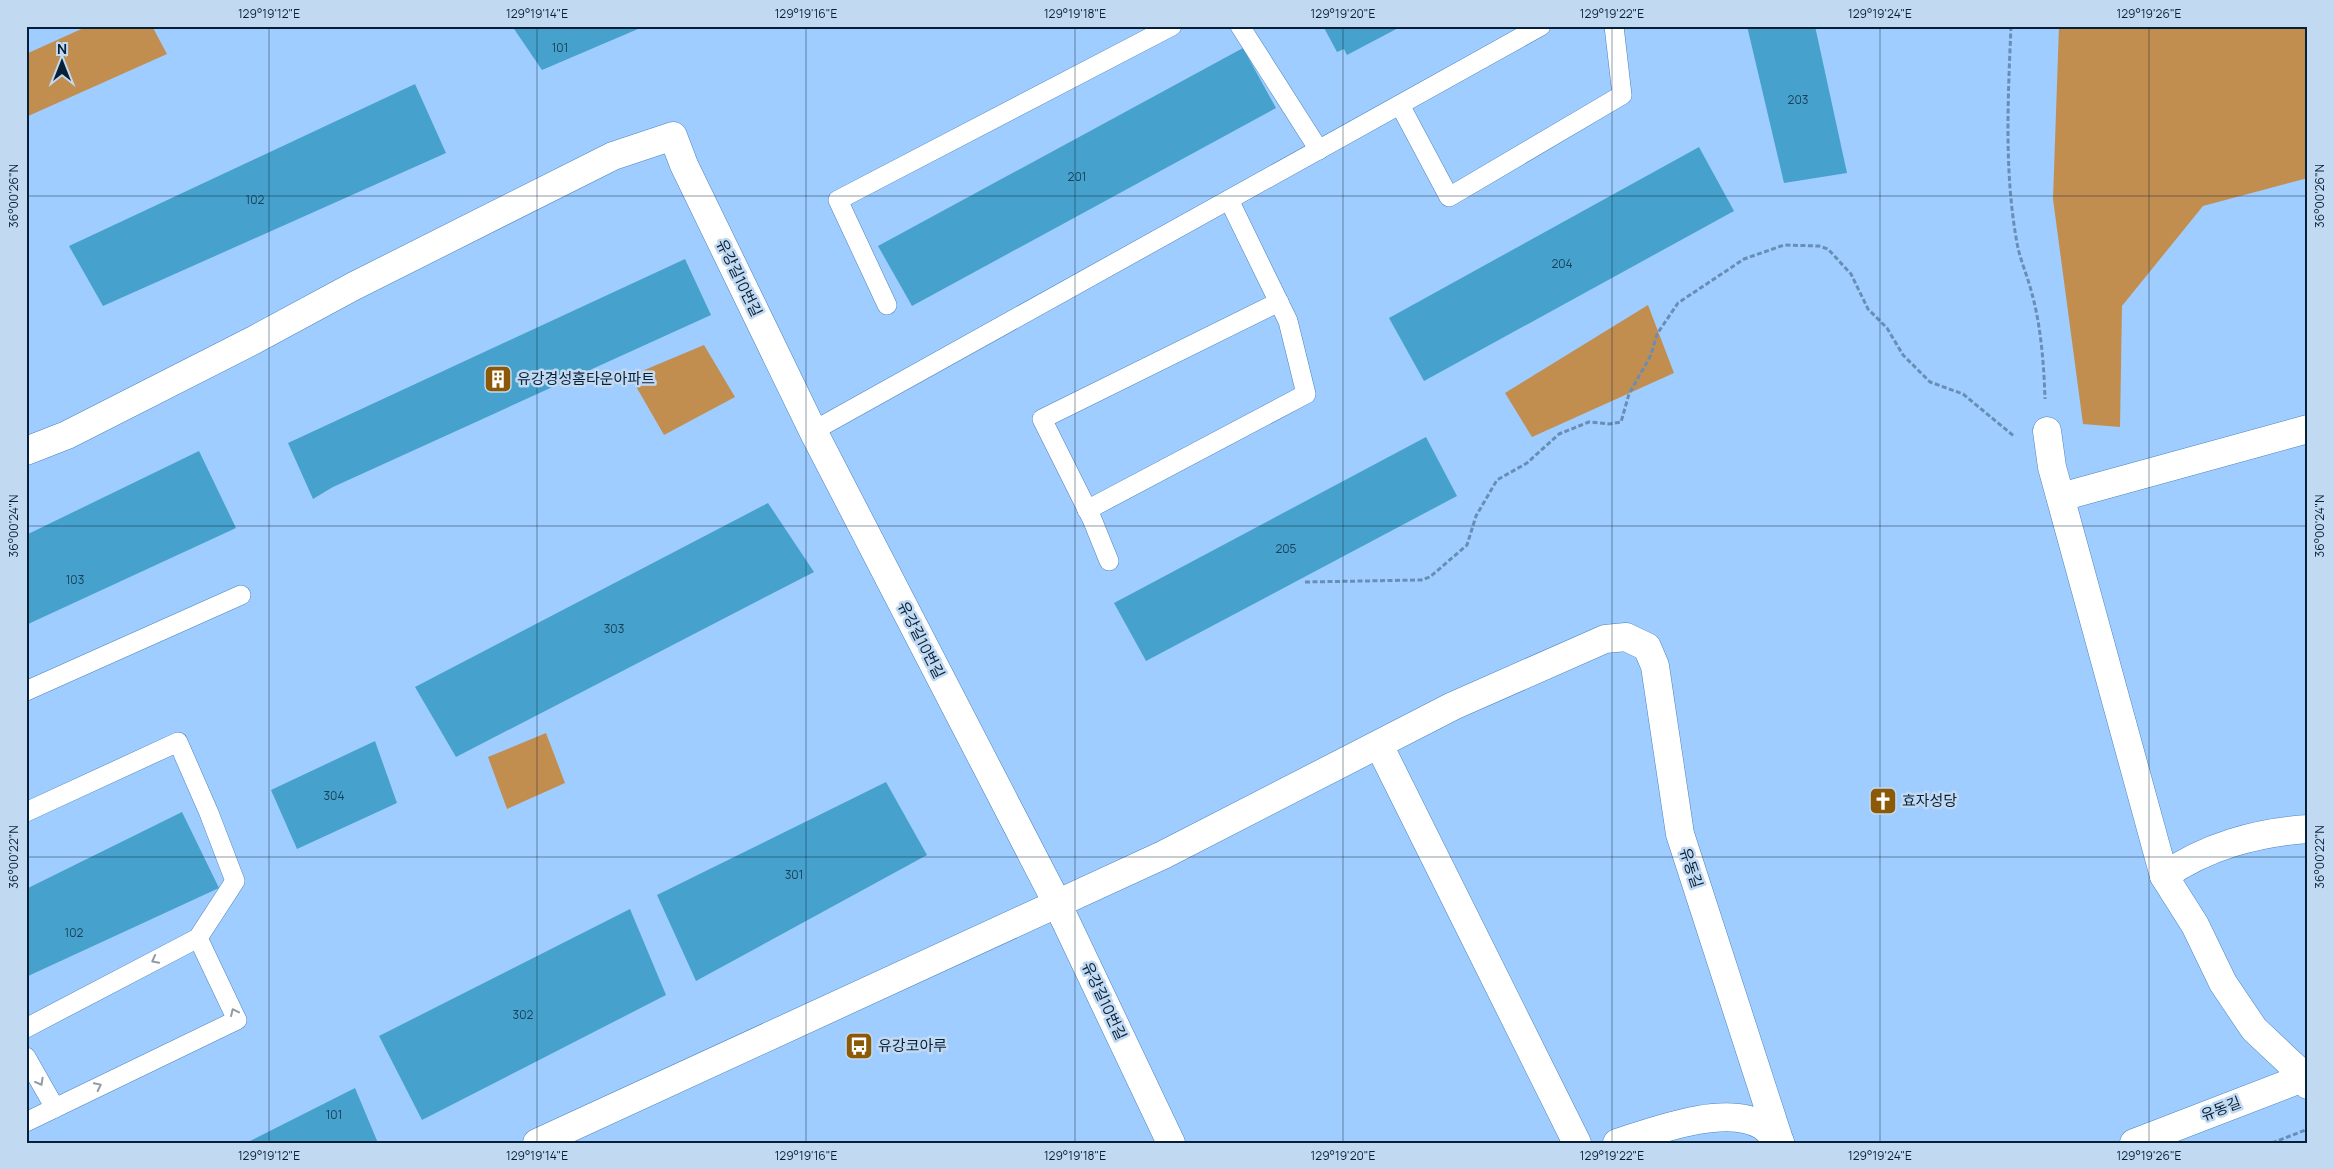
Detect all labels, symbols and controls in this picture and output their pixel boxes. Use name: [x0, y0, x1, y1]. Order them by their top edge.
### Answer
text: 129°19'12"E: [238, 5, 300, 22]
text: 129°19'14"E: [506, 5, 568, 22]
text: 129°19'16"E: [775, 5, 838, 22]
text: 129°19'18"E: [1044, 5, 1106, 22]
text: 129°19'20"E: [1311, 5, 1376, 22]
text: 129°19'22"E: [1580, 5, 1644, 22]
text: 129°19'24"E: [1848, 5, 1912, 22]
text: 129°19'26"E: [2117, 5, 2182, 22]
north arrow: [38, 38, 88, 88]
text: N: [57, 39, 67, 58]
house number: 101: [552, 39, 568, 56]
house number: 203: [1788, 91, 1808, 108]
text: 36°00'26"N: [5, 164, 22, 228]
text: 36°00'26"N: [2311, 164, 2328, 228]
house number: 201: [1068, 168, 1086, 185]
house number: 102: [246, 191, 265, 208]
street label: 유강길10번길: [712, 235, 767, 320]
house number: 204: [1551, 255, 1573, 272]
building icon: 유강경성홈타운아파트: [483, 364, 513, 394]
place label: 유강경성홈타운아파트: [517, 368, 655, 389]
text: 36°00'24"N: [5, 495, 22, 557]
text: 36°00'24"N: [2311, 495, 2328, 557]
house number: 205: [1275, 540, 1297, 557]
house number: 103: [66, 571, 84, 588]
street label: 유강길10번길: [893, 598, 950, 682]
house number: 303: [604, 620, 624, 637]
church icon: 효자성당: [1868, 786, 1898, 816]
house number: 304: [323, 787, 345, 804]
place label: 효자성당: [1902, 790, 1957, 811]
text: 36°00'22"N: [5, 825, 22, 889]
text: 36°00'22"N: [2311, 825, 2328, 889]
street label: 유동길: [1675, 845, 1708, 891]
house number: 301: [785, 866, 803, 883]
house number: 102: [65, 924, 84, 941]
one-way arrow: [151, 954, 160, 964]
street label: 유강길10번길: [1077, 958, 1132, 1043]
house number: 302: [513, 1006, 534, 1023]
one-way arrow: [229, 1008, 240, 1017]
bus stop icon: 유강코아루: [844, 1031, 874, 1061]
place label: 유강코아루: [878, 1035, 947, 1056]
one-way arrow: [34, 1077, 44, 1086]
one-way arrow: [93, 1082, 102, 1092]
street label: 유동길: [2198, 1091, 2244, 1126]
house number: 101: [326, 1106, 342, 1123]
text: 129°19'12"E: [238, 1147, 300, 1164]
text: 129°19'14"E: [506, 1147, 568, 1164]
text: 129°19'16"E: [775, 1147, 838, 1164]
text: 129°19'18"E: [1044, 1147, 1106, 1164]
text: 129°19'20"E: [1311, 1147, 1376, 1164]
text: 129°19'22"E: [1580, 1147, 1644, 1164]
text: 129°19'24"E: [1848, 1147, 1912, 1164]
text: 129°19'26"E: [2117, 1147, 2182, 1164]

